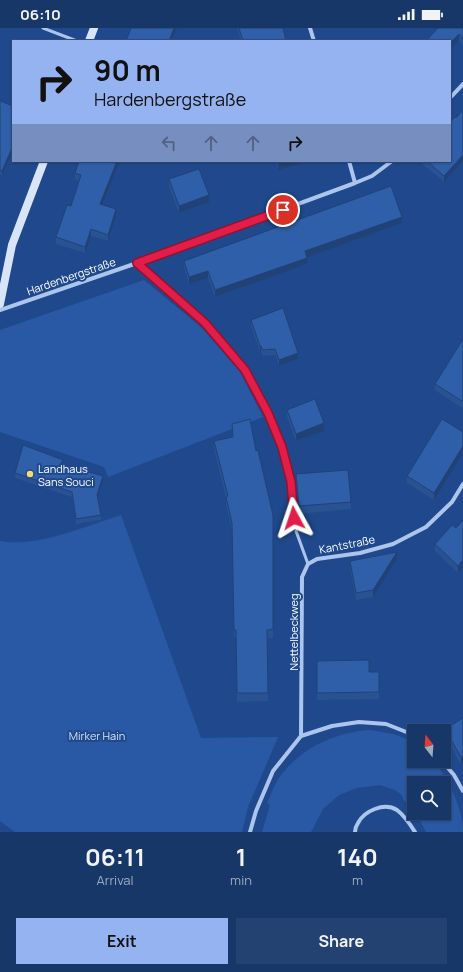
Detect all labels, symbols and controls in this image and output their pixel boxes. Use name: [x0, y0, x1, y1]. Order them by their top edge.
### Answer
text: 06:10: [20, 4, 61, 25]
text: 90 m: [94, 51, 161, 89]
icon: right: [28, 56, 80, 108]
text: Hardenbergstraße: [94, 87, 246, 111]
icon: left: [158, 132, 180, 154]
icon: ahead: [200, 132, 222, 154]
icon: ahead: [242, 132, 264, 154]
icon: right: [284, 132, 306, 154]
pin: [266, 193, 300, 227]
icon: arrive: [272, 199, 294, 221]
street label: Hardenbergstraße: [25, 254, 118, 298]
place label: Landhaus Sans Souci: [38, 461, 94, 489]
marker: Landhaus Sans Souci: [25, 469, 35, 479]
position arrow: [273, 497, 315, 539]
street label: Kantstraße: [318, 531, 377, 557]
street label: Nettelbeckweg: [286, 594, 301, 670]
north arrow: [407, 724, 451, 768]
map controls: [407, 724, 451, 820]
park label: Mirker Hain: [69, 728, 125, 743]
button: search: [407, 776, 451, 820]
text: 06:11: [85, 840, 145, 873]
text: 1: [236, 840, 246, 873]
text: 140: [337, 840, 378, 873]
text: Arrival: [96, 871, 134, 889]
text: min: [230, 871, 252, 889]
text: m: [352, 871, 363, 889]
button: Exit: [16, 918, 228, 964]
button: Share: [236, 918, 447, 964]

